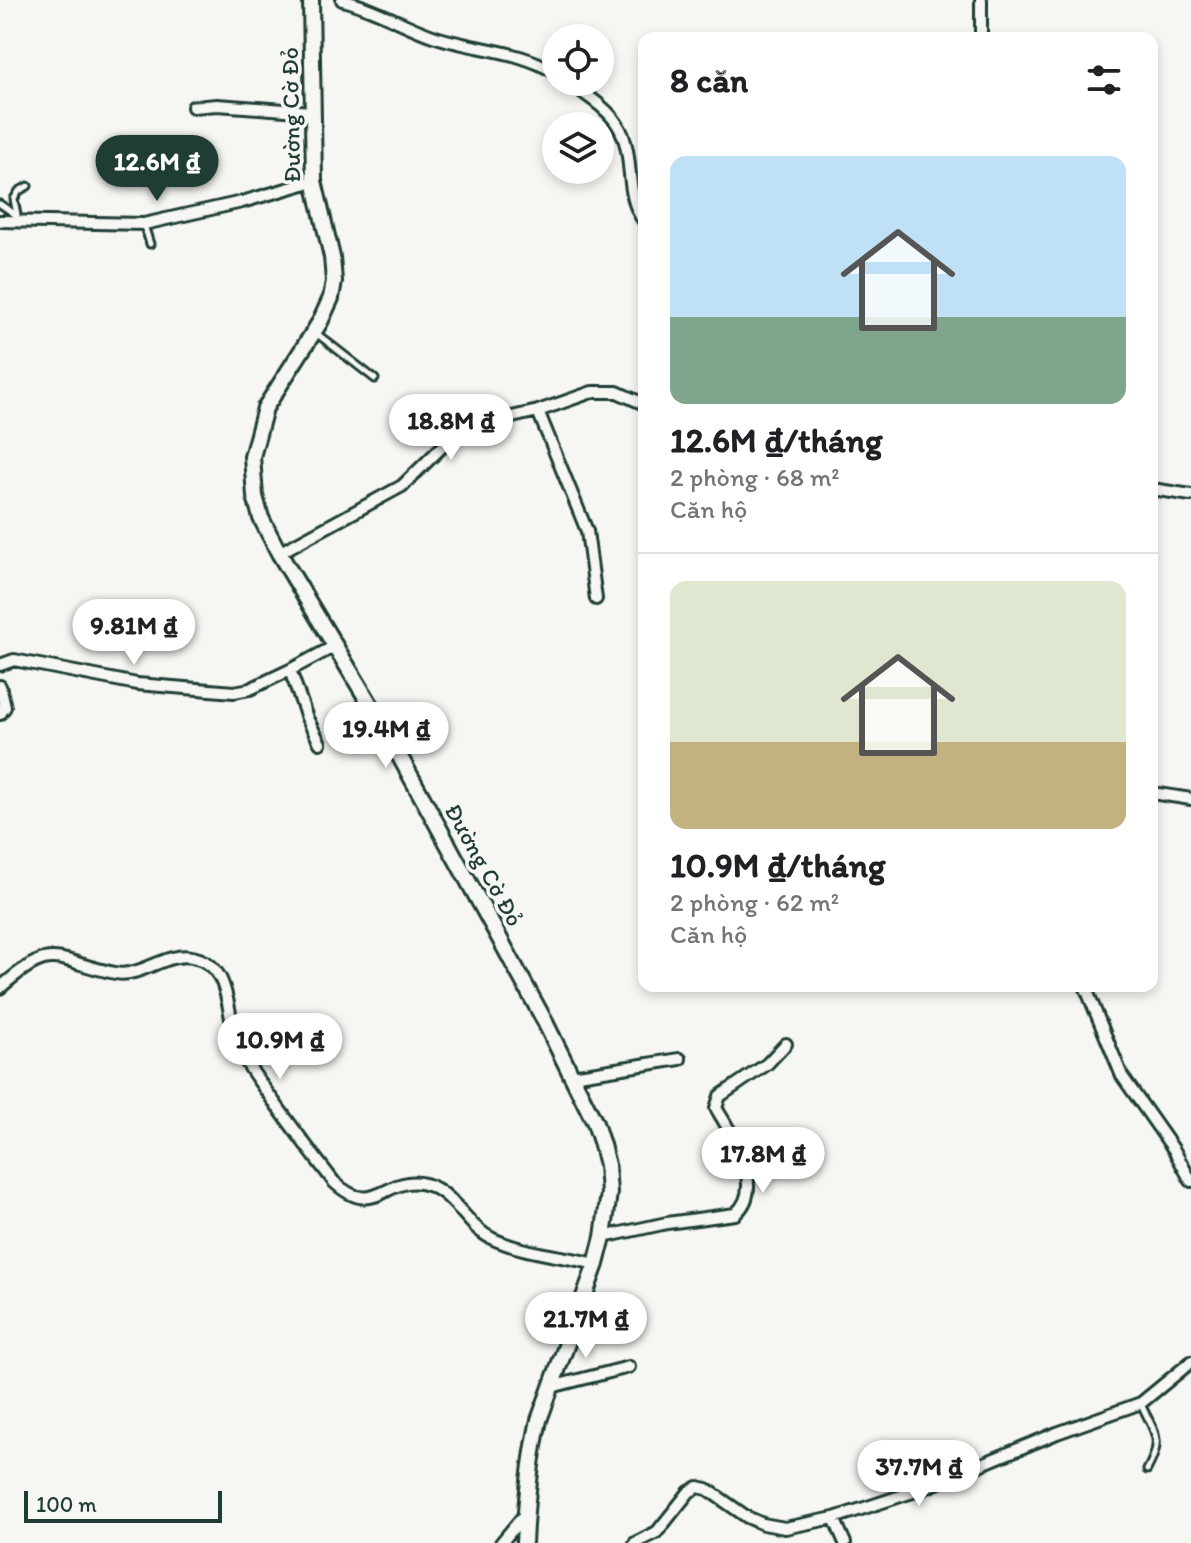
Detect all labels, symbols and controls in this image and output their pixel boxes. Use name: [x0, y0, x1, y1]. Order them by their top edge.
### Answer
map controls: [542, 24, 614, 184]
button: locate: [542, 24, 614, 96]
street label: Đường Cờ Đỏ: [275, 47, 306, 183]
icon: filters: [1082, 58, 1126, 102]
text: 8 căn: [670, 60, 748, 101]
button: layers: [542, 112, 614, 184]
pin: 12.6M ₫: [83, 135, 231, 203]
text: 12.6M ₫: [114, 145, 200, 177]
icon: home: [826, 208, 970, 352]
pin: 18.8M ₫: [377, 394, 525, 462]
text: 18.8M ₫: [407, 404, 495, 436]
text: 12.6M ₫/tháng: [670, 420, 883, 461]
text: 2 phòng · 68 m²: [670, 461, 840, 493]
text: Căn hộ: [670, 493, 747, 525]
pin: 9.81M ₫: [60, 599, 208, 667]
text: 9.81M ₫: [90, 609, 178, 641]
icon: home: [826, 633, 970, 777]
pin: 19.4M ₫: [312, 702, 460, 770]
text: 19.4M ₫: [342, 712, 430, 744]
street label: Đường Cờ Đỏ: [439, 798, 530, 931]
text: 10.9M ₫/tháng: [670, 845, 885, 886]
text: 2 phòng · 62 m²: [670, 886, 839, 918]
text: Căn hộ: [670, 918, 747, 950]
pin: 10.9M ₫: [206, 1013, 354, 1081]
text: 10.9M ₫: [235, 1023, 325, 1055]
pin: 17.8M ₫: [689, 1127, 837, 1195]
text: 17.8M ₫: [720, 1137, 806, 1169]
pin: 21.7M ₫: [512, 1292, 660, 1360]
text: 21.7M ₫: [543, 1302, 629, 1334]
pin: 37.7M ₫: [845, 1440, 993, 1508]
text: 37.7M ₫: [875, 1450, 963, 1482]
scale bar: [24, 1487, 222, 1523]
text: 100 m: [36, 1491, 97, 1518]

